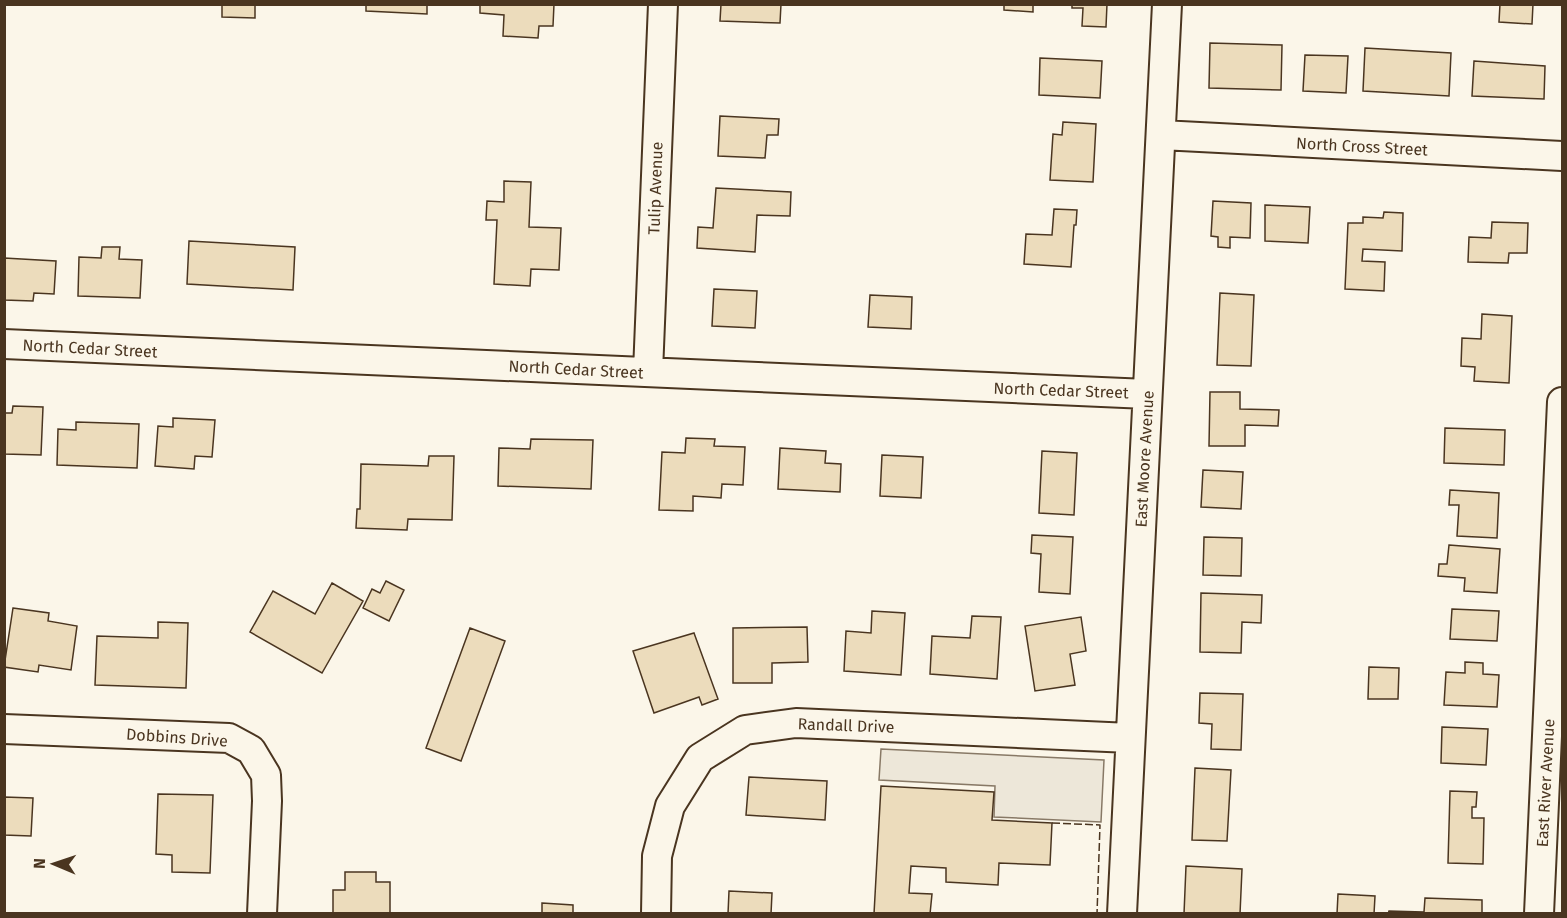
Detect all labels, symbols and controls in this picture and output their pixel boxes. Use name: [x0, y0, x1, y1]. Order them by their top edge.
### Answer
street label: North Cross Street: [1296, 134, 1429, 159]
street label: Tulip Avenue: [644, 141, 667, 235]
street label: North Cedar Street: [22, 335, 158, 362]
street label: North Cedar Street: [508, 356, 644, 383]
street label: North Cedar Street: [993, 379, 1129, 402]
street label: East Moore Avenue: [1131, 390, 1158, 528]
street label: Randall Drive: [797, 714, 895, 737]
street label: East River Avenue: [1533, 718, 1558, 848]
street label: Dobbins Drive: [126, 724, 228, 751]
north arrow: [24, 834, 84, 894]
text: N: [30, 858, 49, 869]

